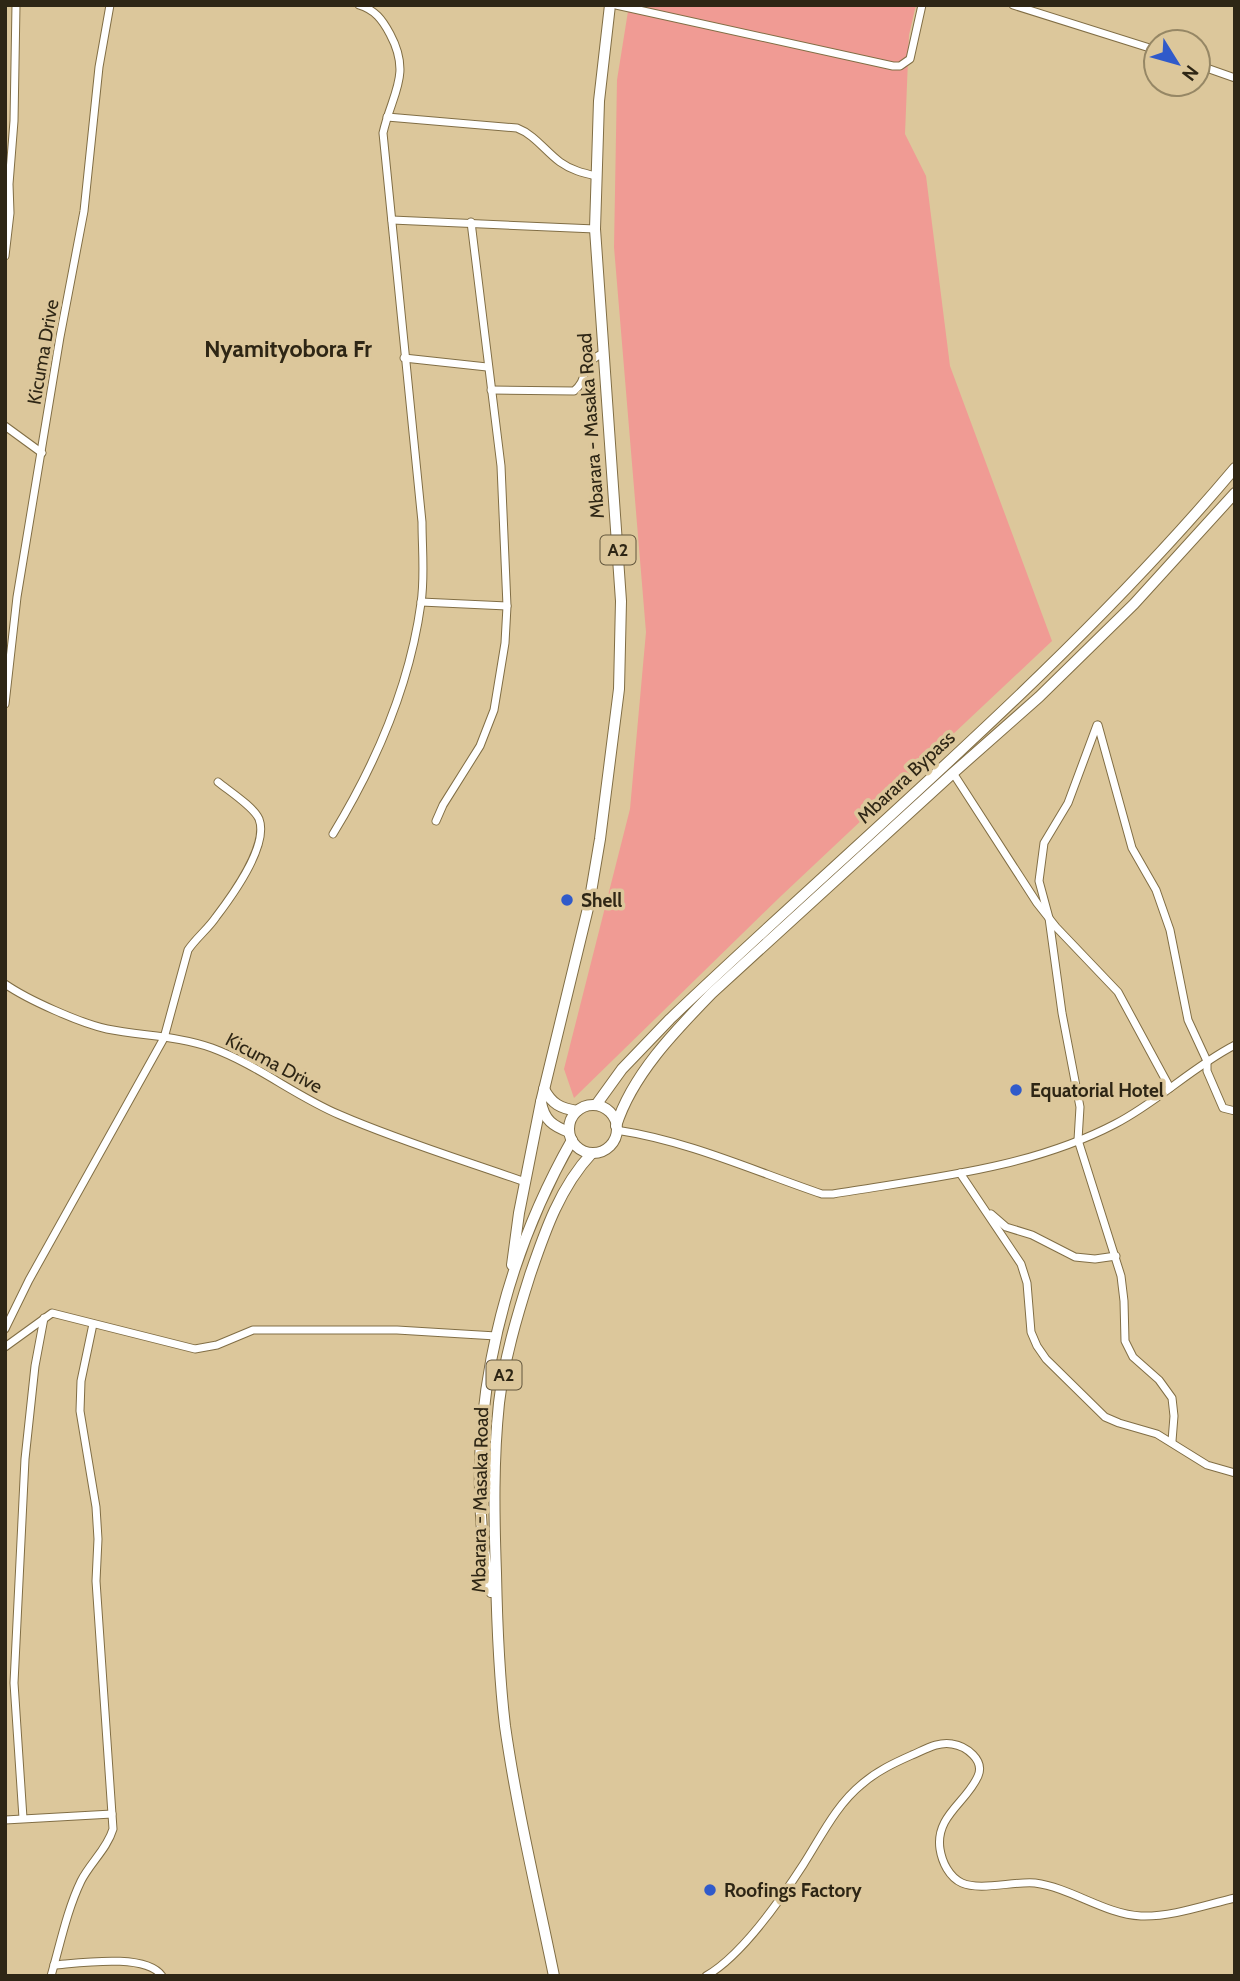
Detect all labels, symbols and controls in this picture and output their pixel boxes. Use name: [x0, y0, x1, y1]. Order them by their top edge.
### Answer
north arrow: [1142, 28, 1212, 98]
text: N: [1177, 61, 1203, 85]
street label: Kicuma Drive: [22, 297, 64, 406]
street label: Mbarara - Masaka Road: [573, 332, 609, 520]
district label: Nyamityobora Fr: [204, 335, 372, 363]
road number: A2: [600, 536, 636, 564]
street label: Mbarara Bypass: [852, 726, 960, 828]
place label: Shell: [581, 889, 622, 912]
marker: Shell: [559, 892, 575, 908]
street label: Kicuma Drive: [222, 1028, 327, 1098]
place label: Equatorial Hotel: [1030, 1079, 1164, 1102]
marker: Equatorial Hotel: [1008, 1082, 1024, 1098]
road number: A2: [486, 1360, 522, 1390]
street label: Mbarara - Masaka Road: [467, 1407, 493, 1593]
place label: Roofings Factory: [724, 1879, 863, 1902]
marker: Roofings Factory: [702, 1882, 718, 1898]

